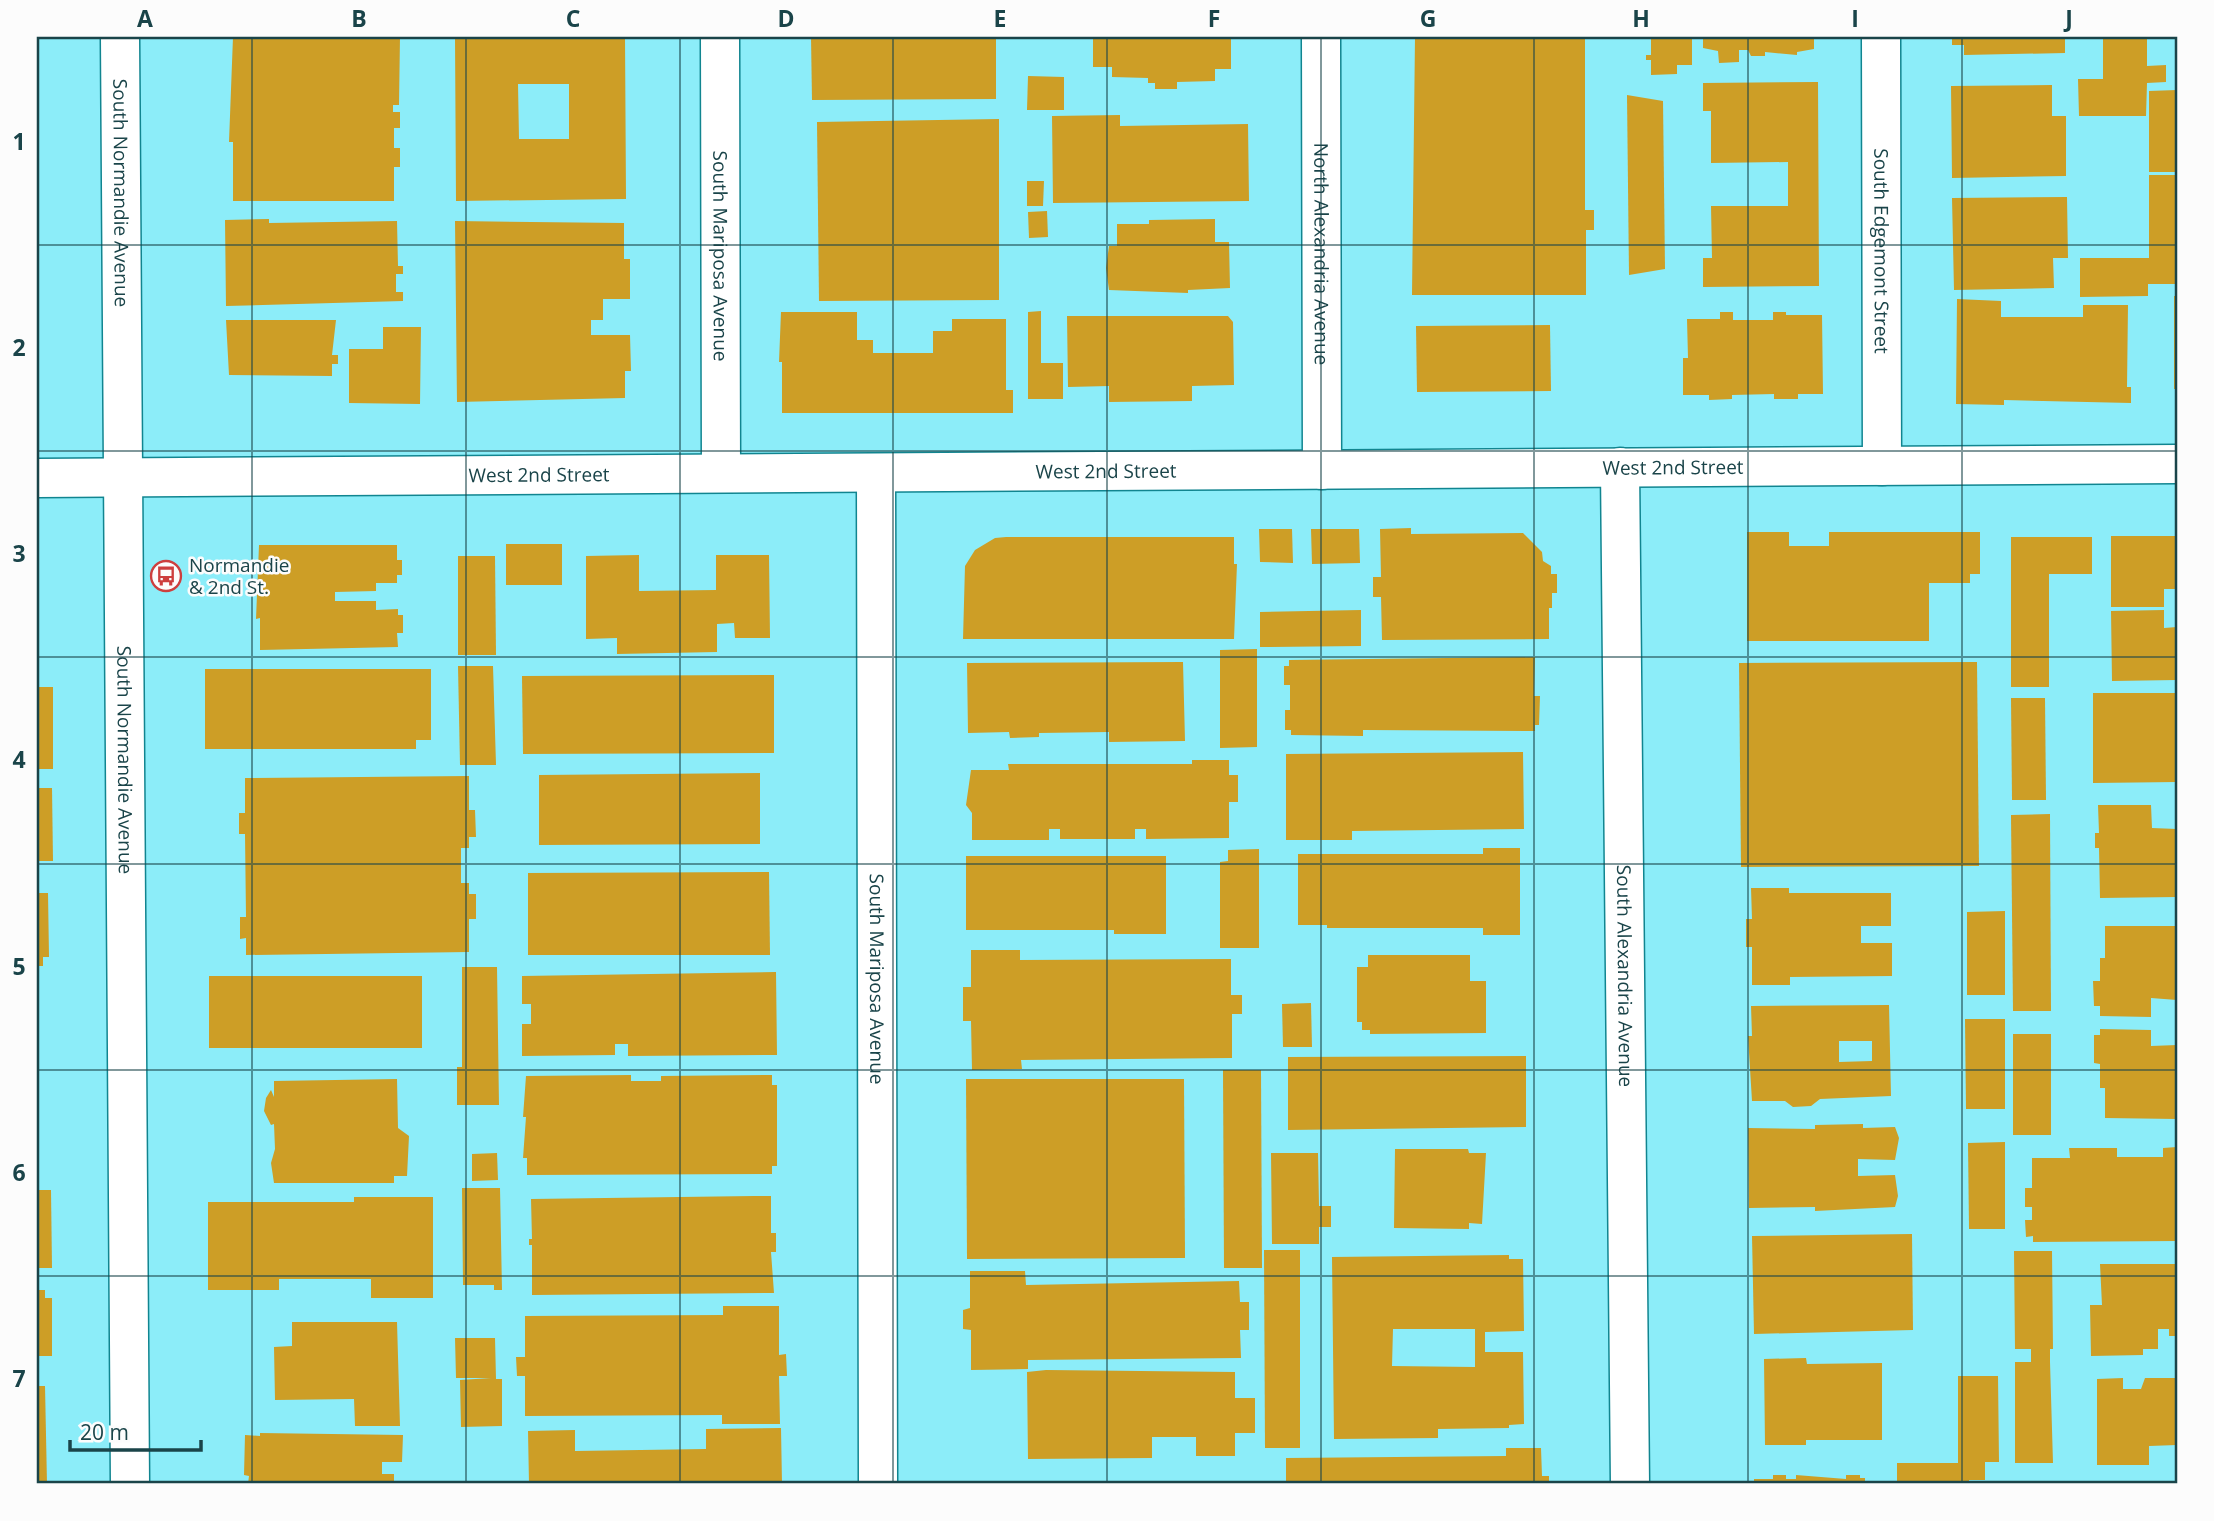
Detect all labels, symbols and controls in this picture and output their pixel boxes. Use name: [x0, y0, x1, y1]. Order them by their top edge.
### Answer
text: A: [137, 2, 153, 34]
text: B: [351, 2, 367, 34]
text: C: [566, 2, 580, 34]
text: D: [777, 2, 795, 34]
text: E: [994, 2, 1006, 34]
text: F: [1208, 2, 1220, 34]
text: G: [1420, 2, 1436, 34]
text: H: [1632, 2, 1650, 34]
text: I: [1851, 2, 1859, 34]
text: J: [2063, 2, 2073, 34]
street label: South Normandie Avenue: [107, 79, 135, 307]
text: 1: [12, 125, 26, 157]
street label: North Alexandria Avenue: [1308, 143, 1335, 365]
street label: South Edgemont Street: [1868, 148, 1895, 354]
street label: South Mariposa Avenue: [707, 151, 734, 361]
text: 2: [12, 331, 26, 363]
street label: West 2nd Street: [1602, 454, 1744, 481]
street label: West 2nd Street: [1035, 458, 1177, 484]
street label: West 2nd Street: [468, 461, 610, 488]
text: 3: [12, 537, 26, 569]
place label: Normandie & 2nd St.: [189, 552, 289, 600]
bus stop icon: Normandie & 2nd St.: [149, 559, 183, 593]
street label: South Normandie Avenue: [111, 646, 139, 874]
text: 4: [12, 743, 26, 775]
street label: South Alexandria Avenue: [1611, 865, 1639, 1087]
street label: South Mariposa Avenue: [864, 874, 890, 1084]
text: 5: [12, 950, 26, 982]
text: 6: [12, 1156, 26, 1188]
text: 7: [12, 1362, 26, 1394]
scale bar: [70, 1409, 201, 1453]
text: 20 m: [80, 1418, 129, 1446]

